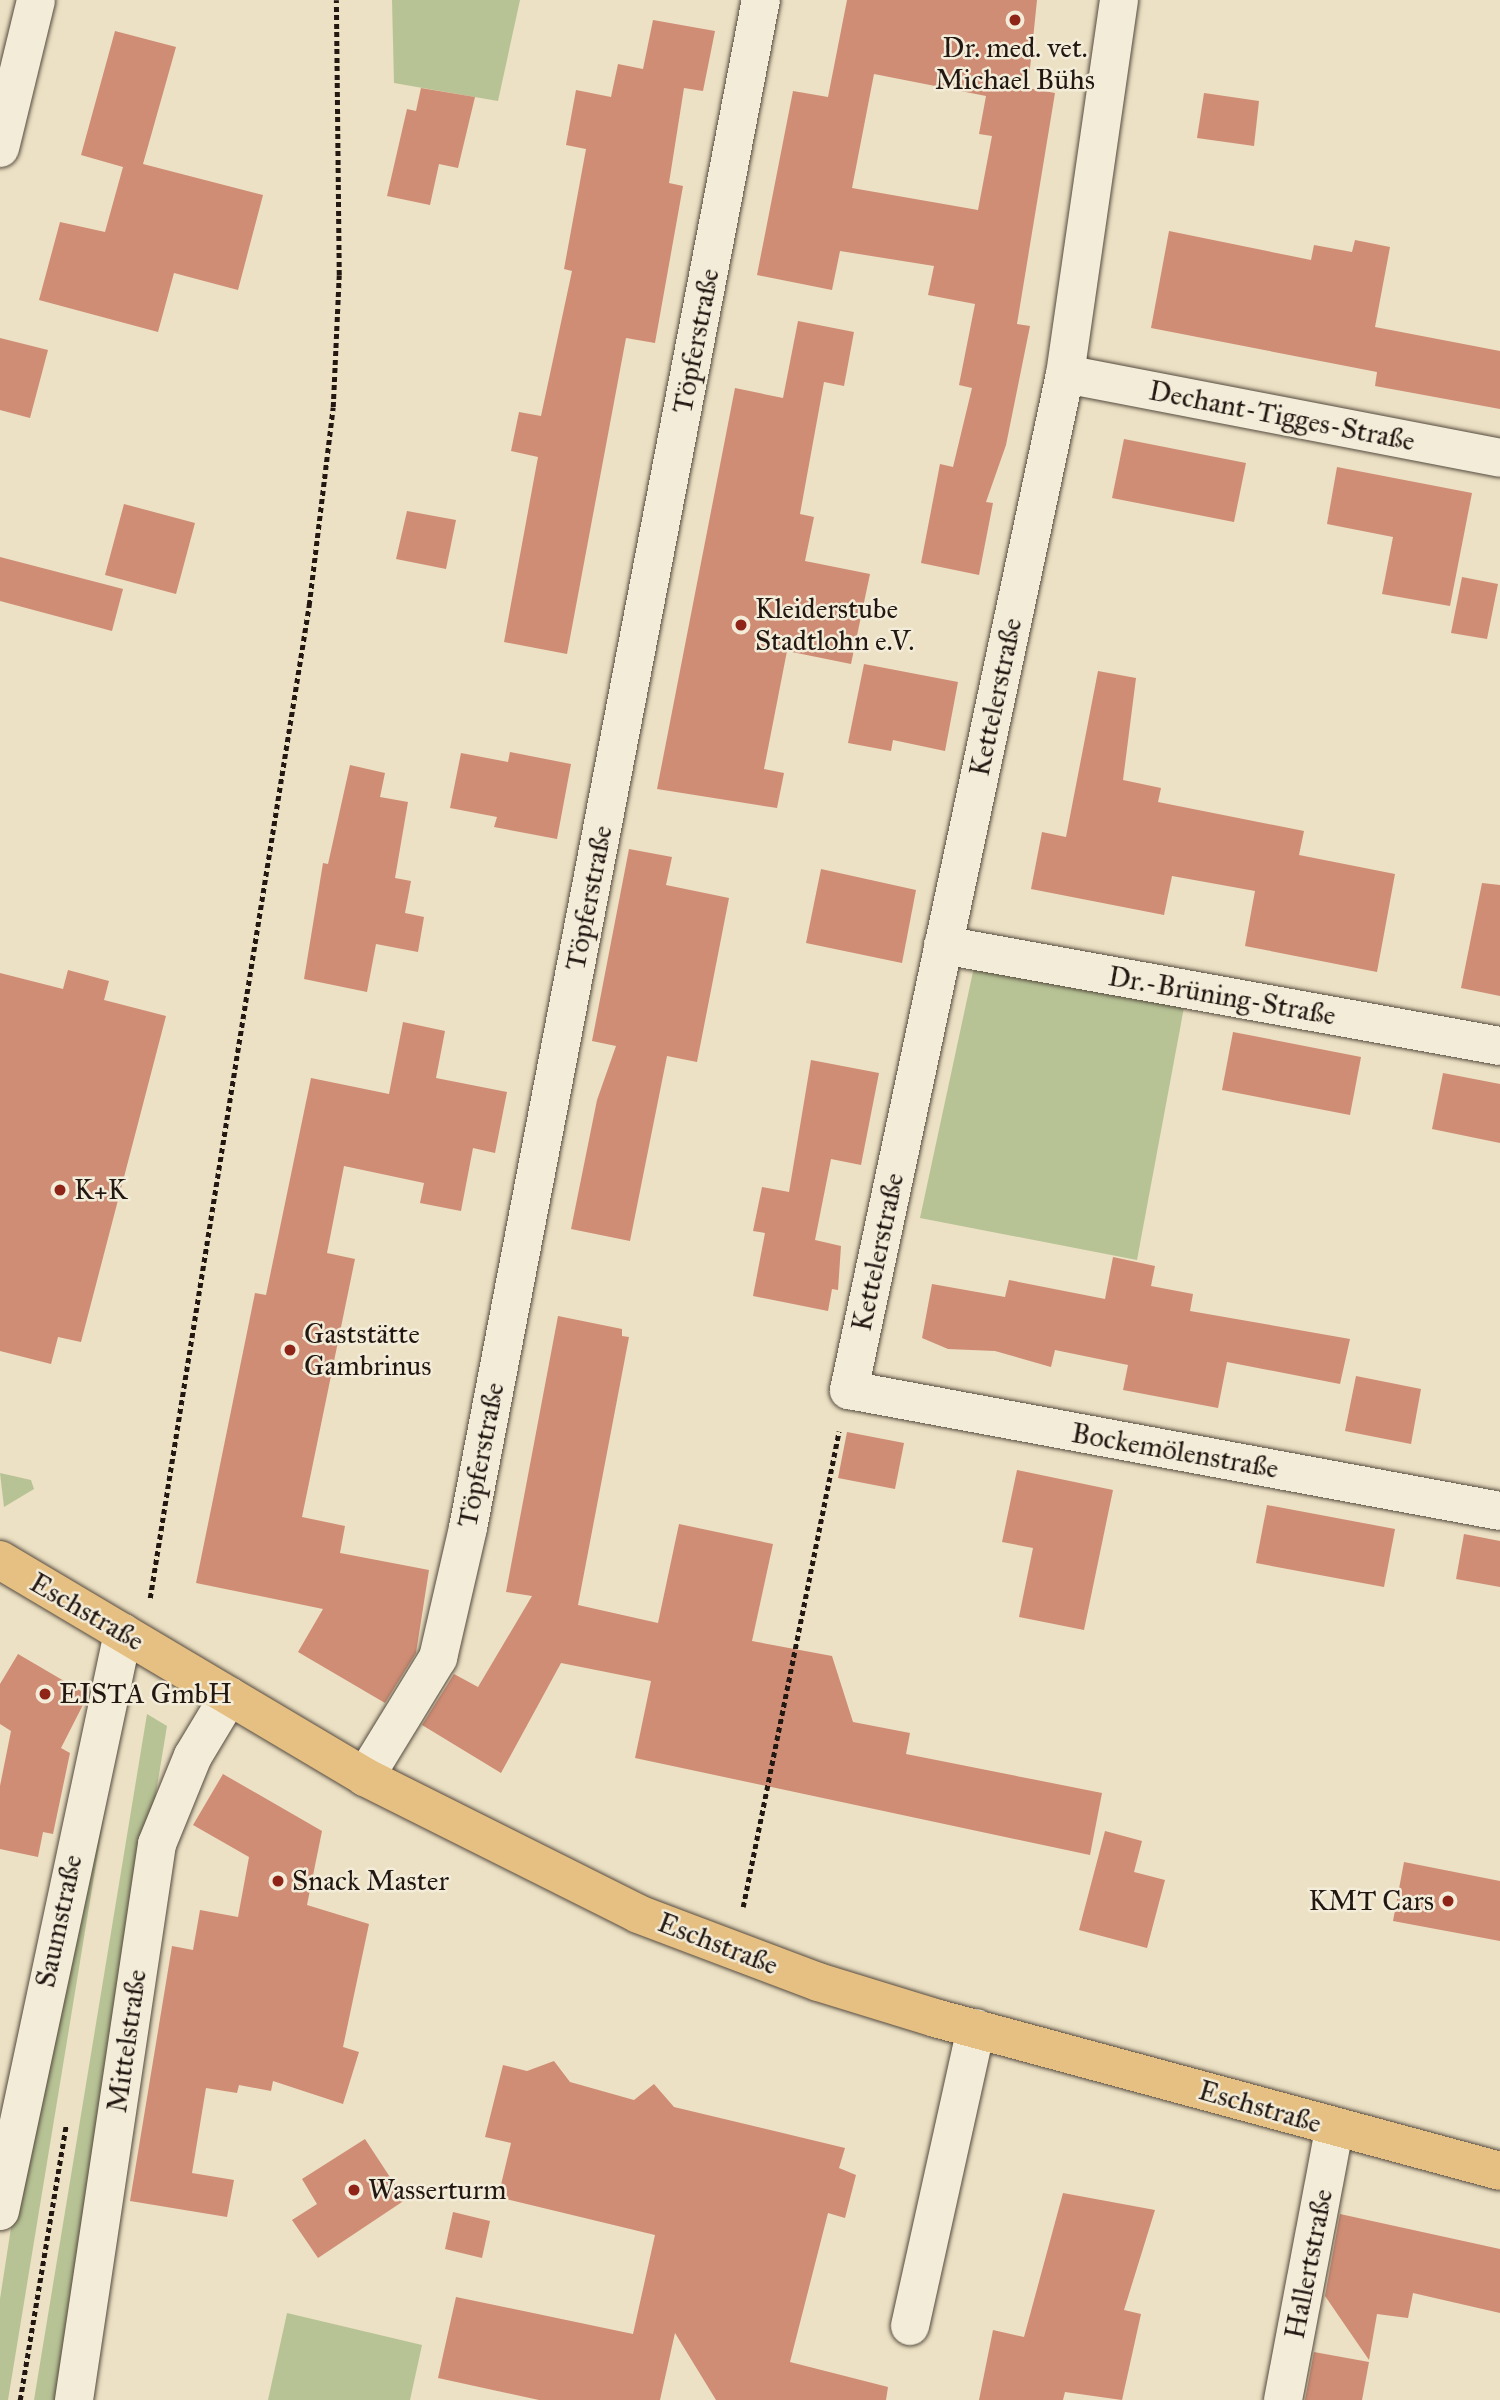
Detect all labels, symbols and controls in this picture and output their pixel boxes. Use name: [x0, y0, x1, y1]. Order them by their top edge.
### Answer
marker: Dr. med. vet. Michael Bühs: [1007, 12, 1023, 28]
place label: Dr. med. vet. Michael Bühs: [935, 31, 1095, 97]
street label: Töpferstraße: [666, 266, 726, 416]
street label: Dechant-Tigges-Straße: [1146, 374, 1418, 458]
place label: Kleiderstube Stadtlohn e.V.: [755, 592, 914, 658]
street label: Kettelerstraße: [963, 615, 1029, 779]
marker: Kleiderstube Stadtlohn e.V.: [733, 617, 749, 633]
street label: Töpferstraße: [559, 823, 619, 973]
street label: Dr.-Brüning-Straße: [1106, 959, 1338, 1033]
street label: Kettelerstraße: [845, 1170, 911, 1334]
place label: K+K: [74, 1173, 128, 1207]
marker: K+K: [52, 1182, 68, 1198]
place label: Gaststätte Gambrinus: [304, 1317, 431, 1383]
marker: Gaststätte Gambrinus: [282, 1342, 298, 1358]
street label: Töpferstraße: [451, 1380, 511, 1530]
street label: Bockemölenstraße: [1069, 1416, 1281, 1486]
street label: Eschstraße: [24, 1566, 150, 1658]
place label: EISTA GmbH: [59, 1677, 232, 1711]
marker: EISTA GmbH: [37, 1686, 53, 1702]
street label: Saumstraße: [29, 1851, 89, 1991]
place label: Snack Master: [292, 1864, 449, 1898]
marker: Snack Master: [270, 1873, 286, 1889]
place label: KMT Cars: [1308, 1884, 1434, 1918]
marker: KMT Cars: [1440, 1893, 1456, 1909]
street label: Eschstraße: [653, 1906, 783, 1982]
street label: Mittelstraße: [100, 1967, 154, 2115]
street label: Eschstraße: [1195, 2073, 1325, 2141]
place label: Wasserturm: [368, 2173, 507, 2207]
marker: Wasserturm: [346, 2182, 362, 2198]
street label: Hallertstraße: [1278, 2186, 1340, 2342]

